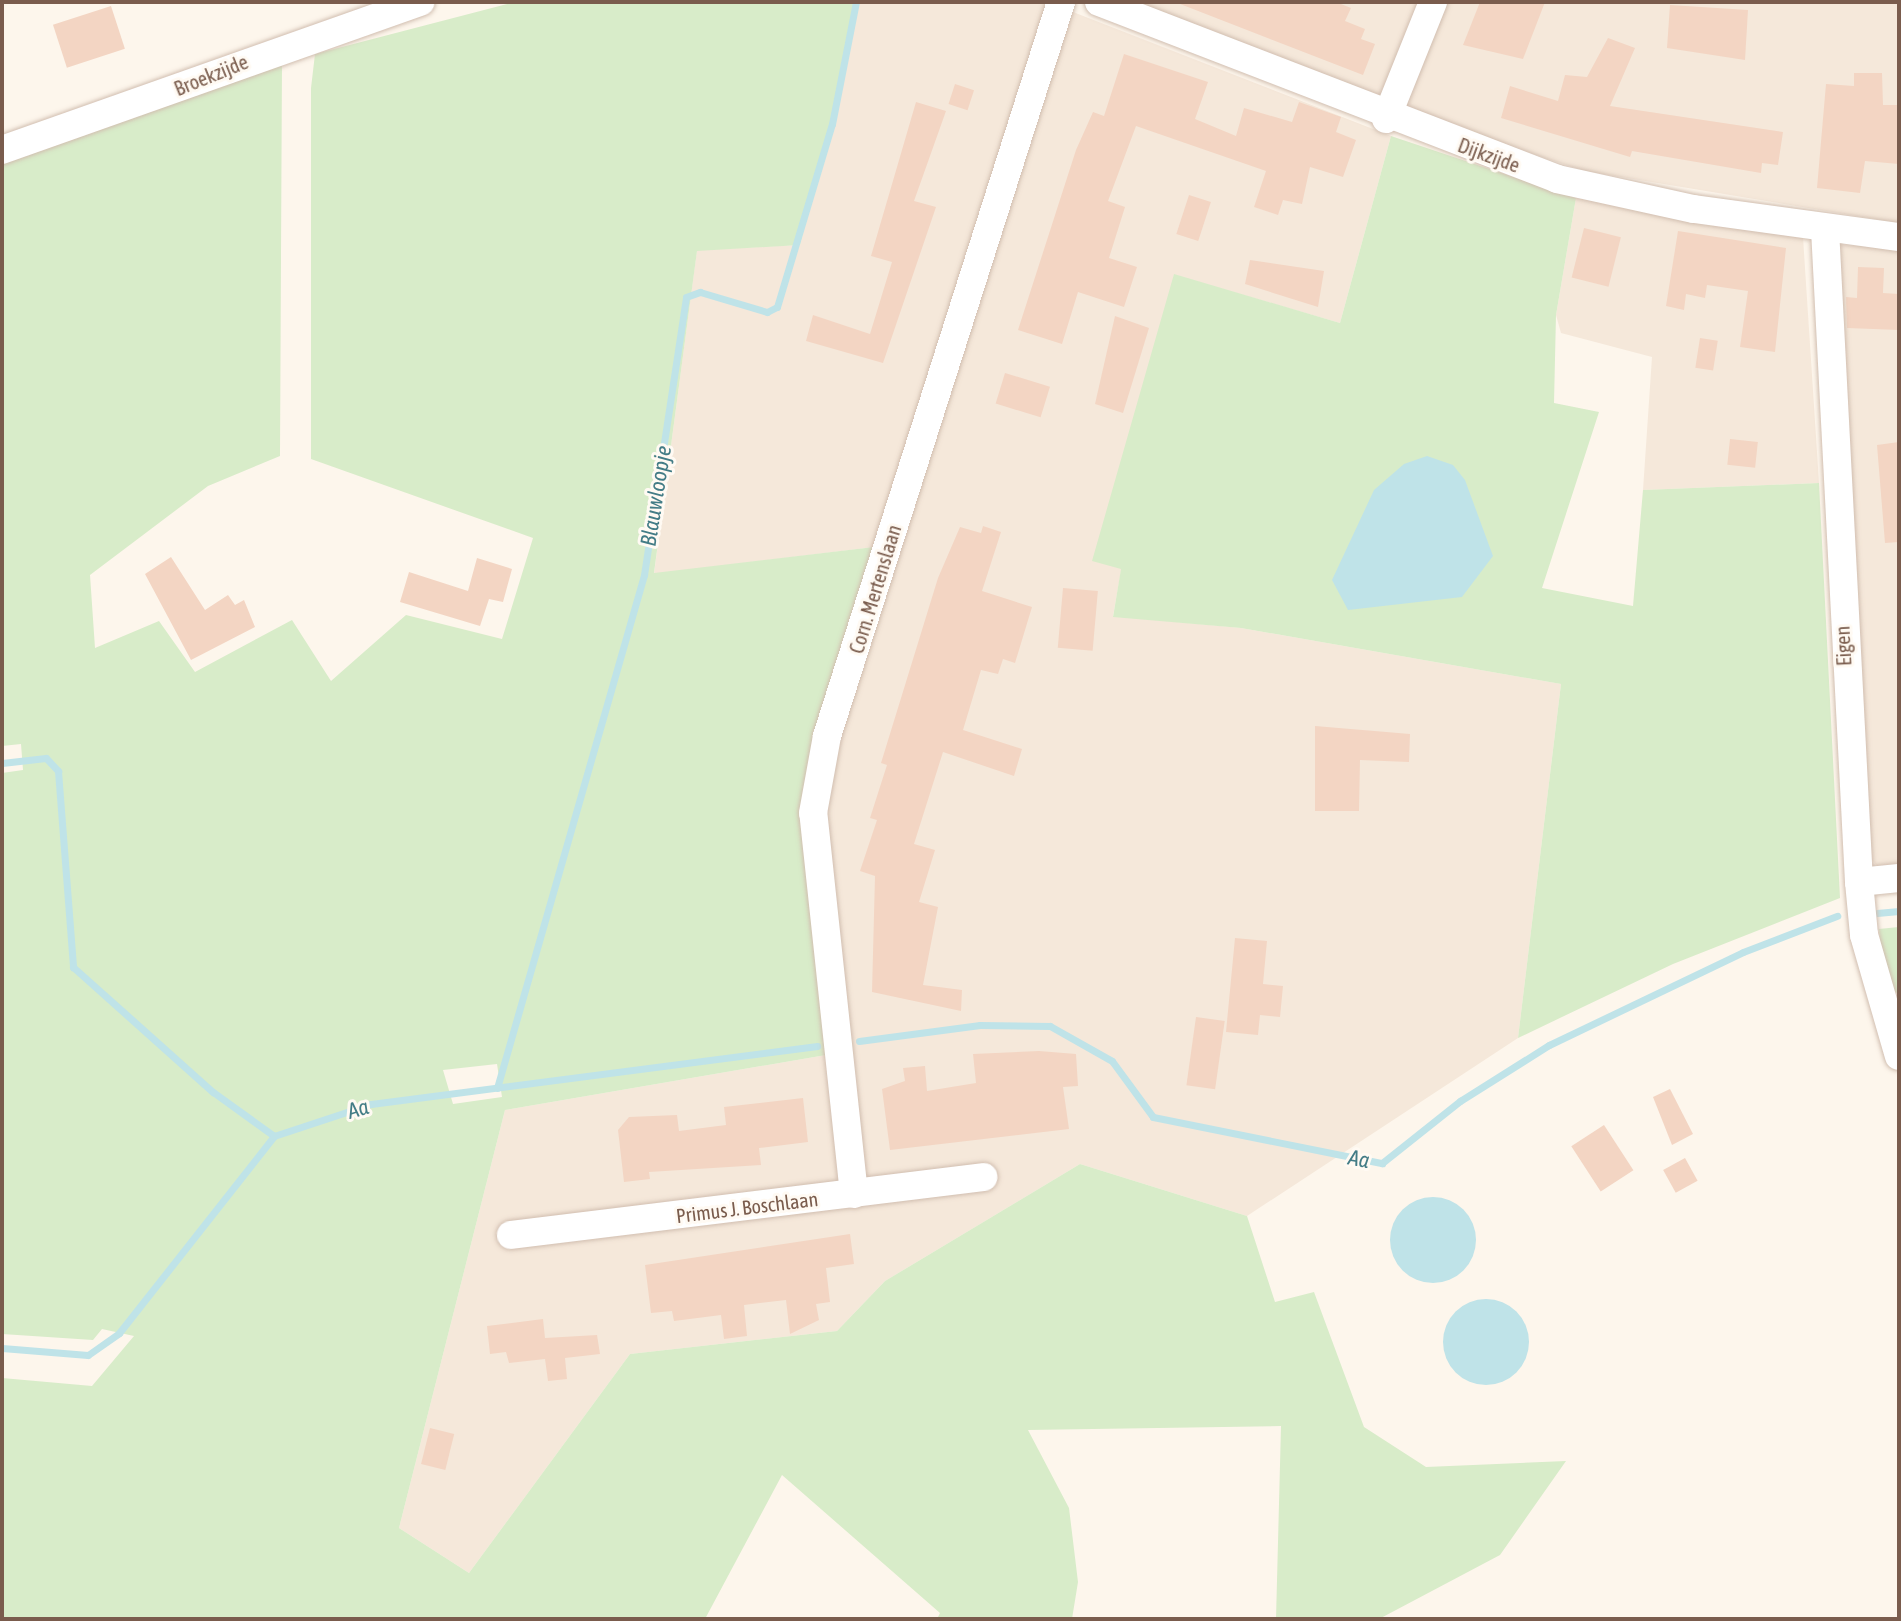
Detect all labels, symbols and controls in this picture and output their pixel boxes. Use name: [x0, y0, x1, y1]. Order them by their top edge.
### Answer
street label: Broekzijde: [171, 49, 251, 101]
street label: Dijkzijde: [1455, 133, 1523, 177]
water label: Blauwloopje: [635, 444, 677, 548]
street label: Corn. Mertenslaan: [844, 522, 906, 656]
street label: Eigen: [1830, 625, 1856, 667]
water label: Aa: [344, 1093, 372, 1125]
water label: Aa: [1346, 1144, 1372, 1174]
street label: Primus J. Boschlaan: [675, 1186, 819, 1228]

